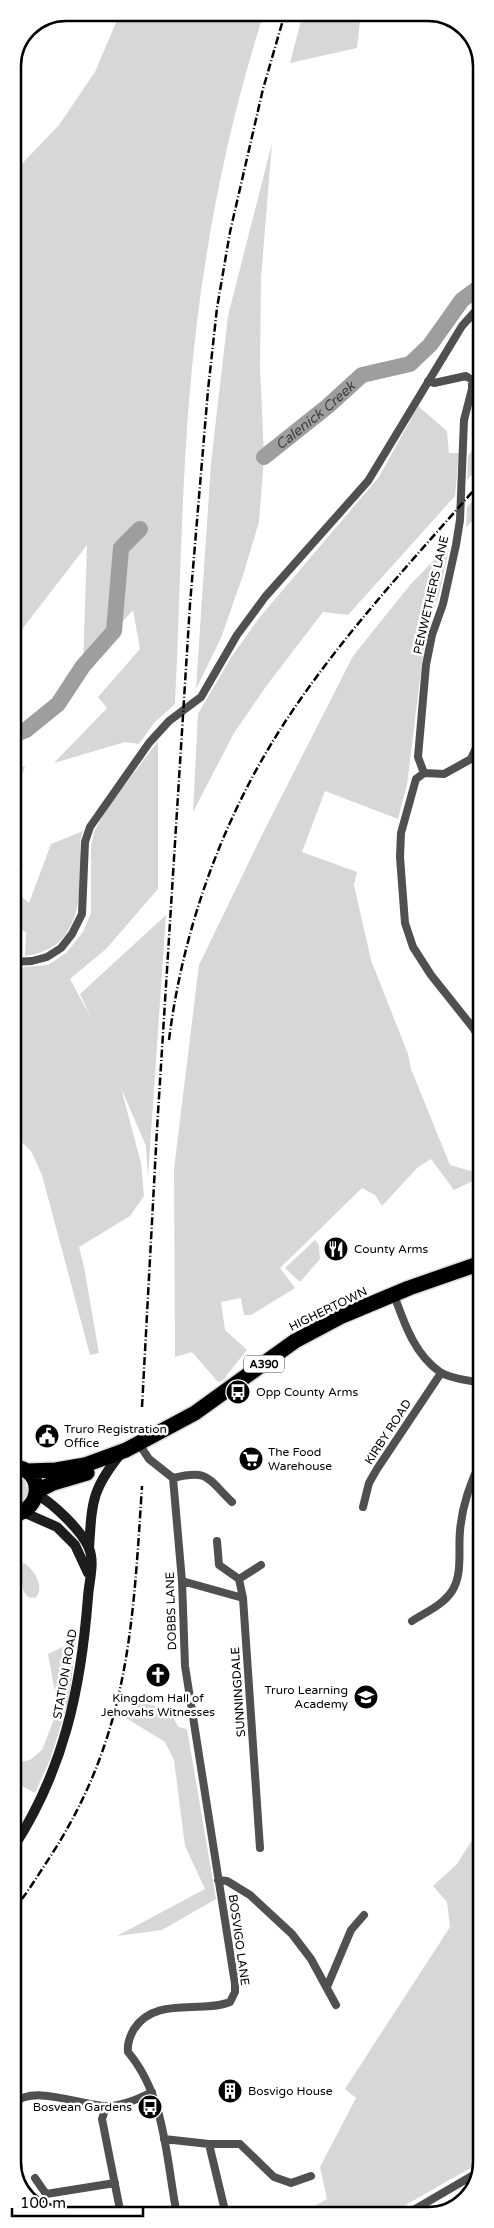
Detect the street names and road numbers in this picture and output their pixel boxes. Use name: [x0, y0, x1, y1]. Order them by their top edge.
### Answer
street label: PENWETHERS LANE: [411, 534, 452, 656]
street label: HIGHERTOWN: [287, 1284, 369, 1334]
road number: A390: [244, 1356, 284, 1372]
street label: KIRBY ROAD: [362, 1397, 414, 1467]
street label: DOBBS LANE: [163, 1571, 179, 1651]
street label: STATION ROAD: [50, 1628, 80, 1720]
street label: SUNNINGDALE: [228, 1646, 248, 1738]
street label: BOSVIGO LANE: [226, 1893, 252, 1987]

